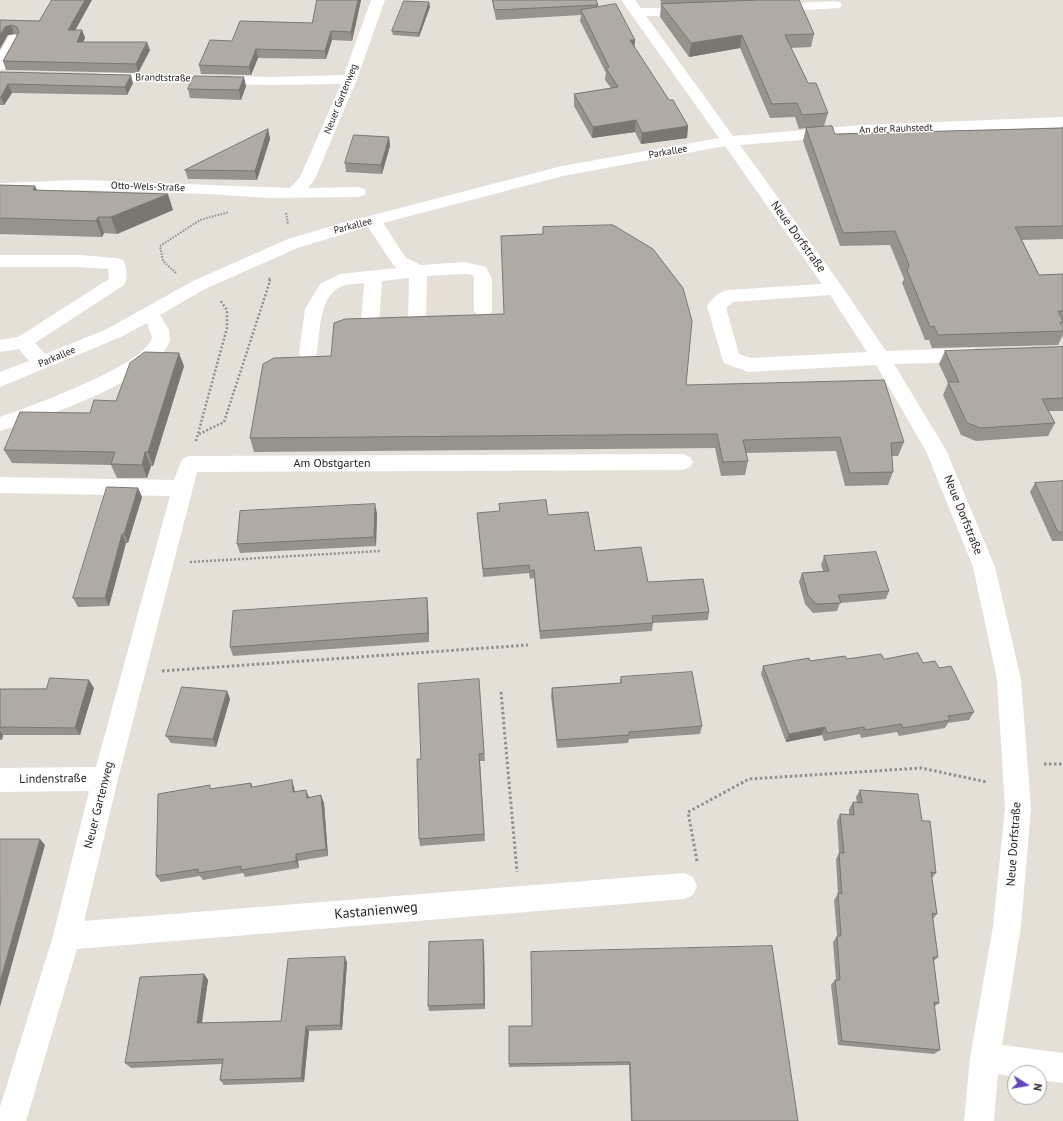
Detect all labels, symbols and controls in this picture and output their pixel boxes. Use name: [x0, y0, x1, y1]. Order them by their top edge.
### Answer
street label: Neuer Gartenweg: [321, 62, 361, 136]
street label: Brandtstraße: [135, 72, 191, 84]
street label: An der Rauhstedt: [859, 122, 933, 136]
street label: Parkallee: [648, 143, 688, 161]
street label: Otto-Wels-Straße: [111, 180, 185, 194]
street label: Neue Dorfstraße: [767, 199, 829, 275]
street label: Parkallee: [332, 215, 374, 237]
street label: Parkallee: [37, 344, 77, 370]
street label: Am Obstgarten: [293, 457, 371, 471]
street label: Neue Dorfstraße: [941, 473, 985, 557]
street label: Neuer Gartenweg: [81, 760, 117, 850]
street label: Lindenstraße: [19, 771, 87, 787]
street label: Neue Dorfstraße: [1004, 801, 1024, 887]
street label: Kastanienweg: [334, 899, 418, 923]
north arrow: [1007, 1065, 1047, 1105]
text: N: [1030, 1082, 1045, 1092]

